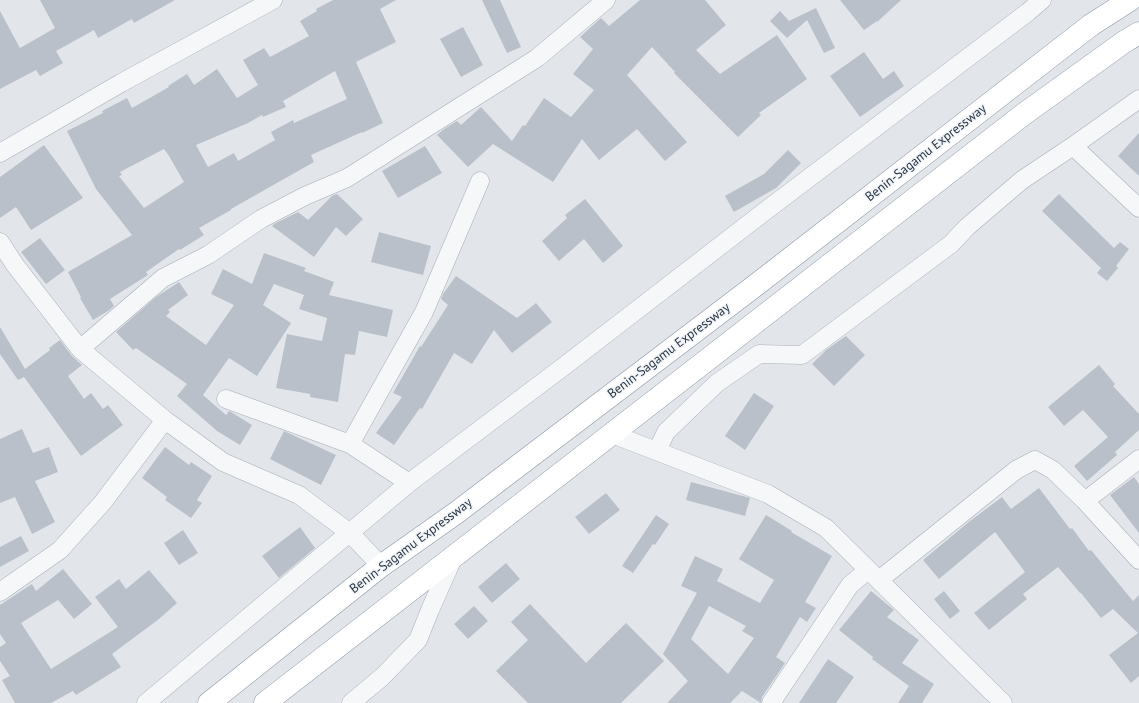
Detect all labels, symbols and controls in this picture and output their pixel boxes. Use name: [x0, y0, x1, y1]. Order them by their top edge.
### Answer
street label: Benin-Sagamu Expressway: [862, 101, 990, 205]
street label: Benin-Sagamu Expressway: [605, 300, 733, 402]
street label: Benin-Sagamu Expressway: [347, 495, 475, 597]

